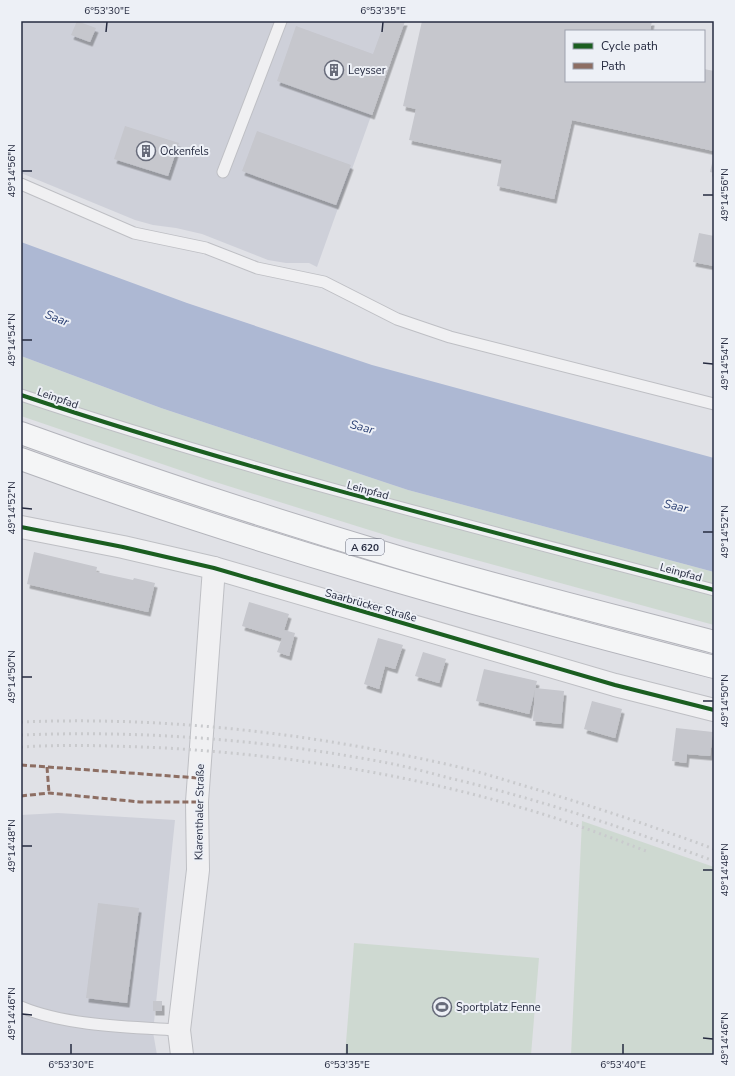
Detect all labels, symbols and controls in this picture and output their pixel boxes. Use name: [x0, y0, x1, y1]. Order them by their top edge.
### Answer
text: 6°53'30"E: [84, 4, 130, 18]
text: 6°53'35"E: [360, 4, 406, 18]
legend: [565, 30, 705, 82]
text: Cycle path: [601, 38, 658, 54]
text: Path: [601, 58, 626, 74]
building icon: Leysser: [323, 59, 345, 81]
place label: Leysser: [348, 63, 386, 78]
building icon: Ockenfels: [135, 140, 157, 162]
text: 49°14'56"N: [5, 144, 19, 198]
place label: Ockenfels: [160, 144, 209, 159]
text: 49°14'56"N: [718, 168, 732, 222]
water label: Saar: [43, 306, 72, 330]
text: 49°14'54"N: [5, 313, 19, 367]
text: 49°14'54"N: [718, 337, 732, 391]
street label: Leinpfad: [35, 384, 81, 413]
water label: Saar: [348, 416, 377, 438]
street label: Leinpfad: [345, 478, 390, 503]
text: 49°14'52"N: [5, 481, 19, 535]
water label: Saar: [662, 495, 690, 517]
text: 49°14'52"N: [718, 505, 732, 559]
road number: A 620: [346, 539, 384, 555]
street label: Leinpfad: [658, 560, 703, 585]
street label: Saarbrücker Straße: [323, 585, 419, 626]
text: 49°14'50"N: [5, 650, 19, 704]
text: 49°14'50"N: [718, 674, 732, 728]
street label: Klarenthaler Straße: [191, 763, 208, 860]
text: 49°14'48"N: [5, 819, 19, 873]
text: 49°14'48"N: [718, 843, 732, 897]
text: 49°14'46"N: [5, 987, 19, 1041]
sports icon: Sportplatz Fenne: [431, 996, 453, 1018]
place label: Sportplatz Fenne: [456, 1000, 541, 1015]
text: 49°14'46"N: [718, 1012, 732, 1066]
text: 6°53'30"E: [48, 1058, 94, 1072]
text: 6°53'35"E: [324, 1058, 370, 1072]
text: 6°53'40"E: [600, 1058, 646, 1072]

